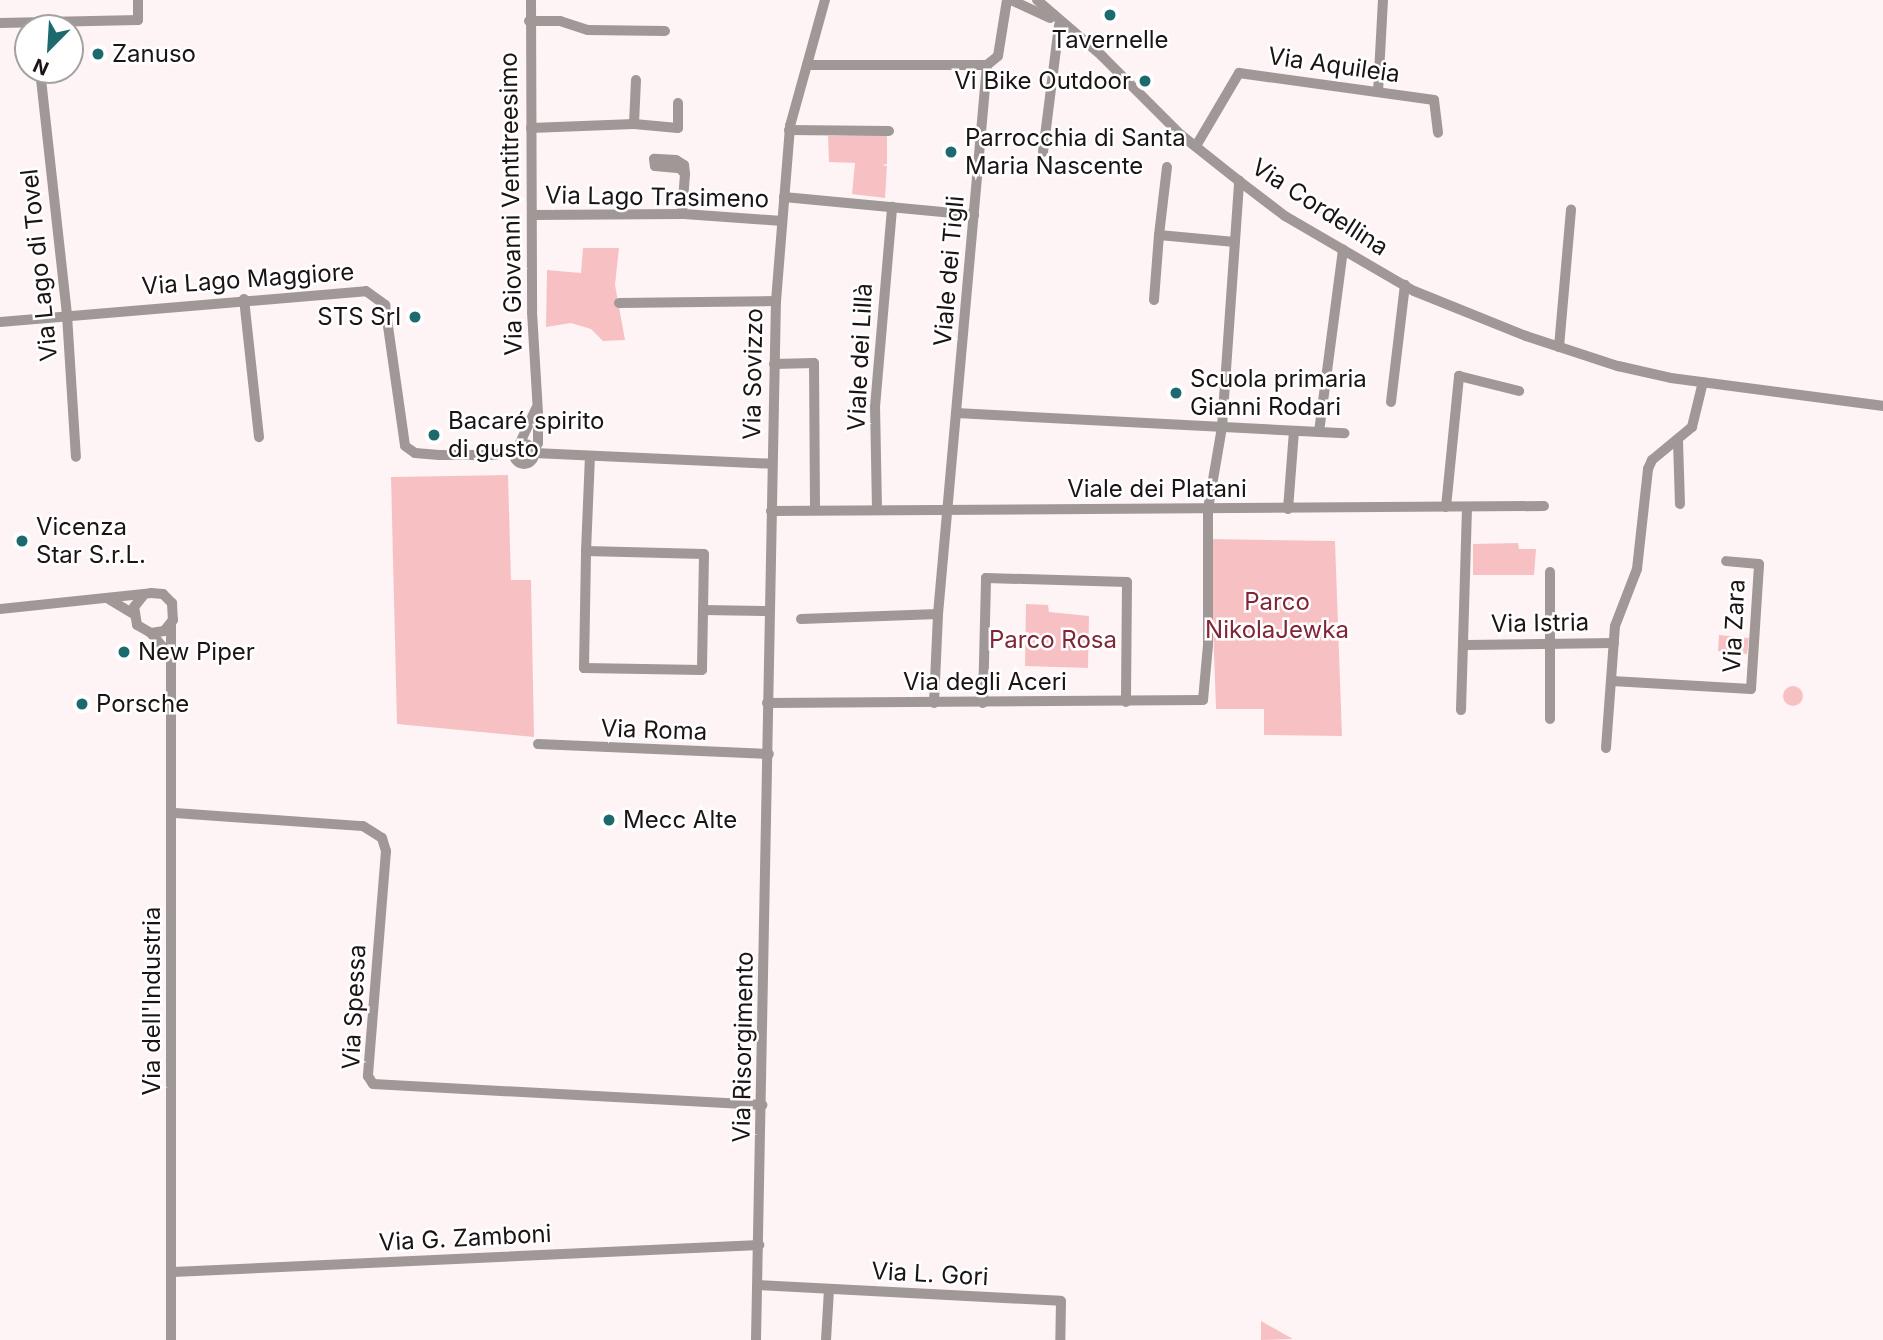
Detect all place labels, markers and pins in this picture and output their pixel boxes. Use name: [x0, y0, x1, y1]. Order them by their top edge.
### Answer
marker: Tavernelle: [1102, 7, 1118, 23]
place label: Tavernelle: [1051, 26, 1169, 54]
place label: Zanuso: [112, 40, 196, 68]
marker: Zanuso: [90, 46, 106, 62]
place label: Vi Bike Outdoor: [954, 67, 1131, 95]
marker: Vi Bike Outdoor: [1137, 73, 1153, 89]
place label: Parrocchia di Santa Maria Nascente: [965, 124, 1186, 180]
marker: Parrocchia di Santa Maria Nascente: [943, 144, 959, 160]
place label: STS Srl: [317, 303, 401, 331]
marker: STS Srl: [407, 309, 423, 325]
place label: Scuola primaria Gianni Rodari: [1190, 365, 1367, 421]
marker: Scuola primaria Gianni Rodari: [1168, 385, 1184, 401]
place label: Bacaré spirito di gusto: [448, 407, 604, 463]
marker: Bacaré spirito di gusto: [426, 427, 442, 443]
place label: Vicenza Star S.r.L.: [36, 513, 146, 569]
marker: Vicenza Star S.r.L.: [14, 533, 30, 549]
place label: New Piper: [138, 638, 255, 666]
marker: New Piper: [116, 644, 132, 660]
place label: Porsche: [96, 690, 189, 718]
marker: Porsche: [74, 696, 90, 712]
place label: Mecc Alte: [623, 806, 737, 834]
marker: Mecc Alte: [601, 812, 617, 828]

